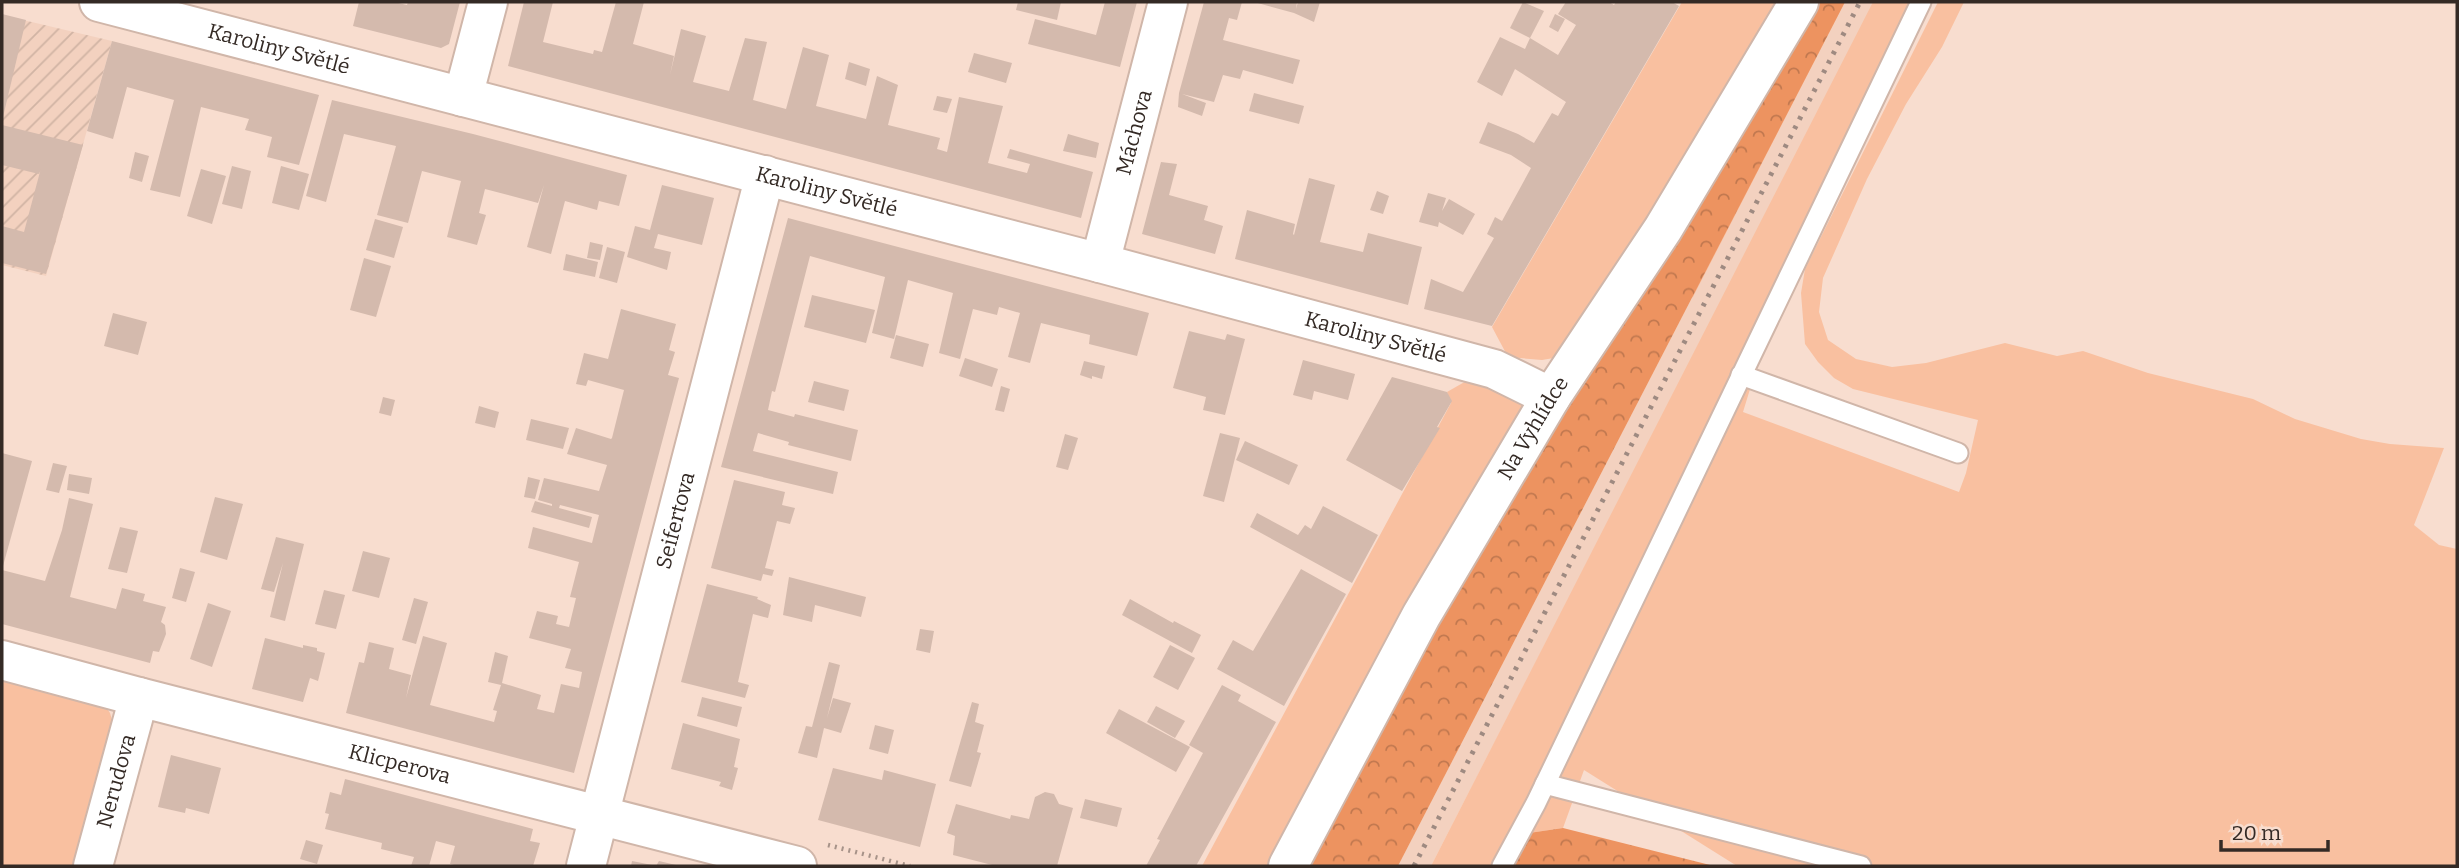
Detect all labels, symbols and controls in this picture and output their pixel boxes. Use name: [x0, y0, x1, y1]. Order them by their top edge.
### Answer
street label: Karoliny Světlé: [205, 18, 353, 80]
street label: Máchova: [1110, 86, 1158, 178]
street label: Karoliny Světlé: [753, 161, 900, 223]
street label: Karoliny Světlé: [1302, 306, 1449, 369]
street label: Na Vyhlídce: [1492, 371, 1574, 484]
street label: Seifertova: [651, 469, 701, 572]
street label: Nerudova: [91, 731, 141, 831]
street label: Klicperova: [346, 738, 454, 790]
scale bar: [2221, 808, 2328, 852]
text: 20 m: [2232, 820, 2281, 846]

